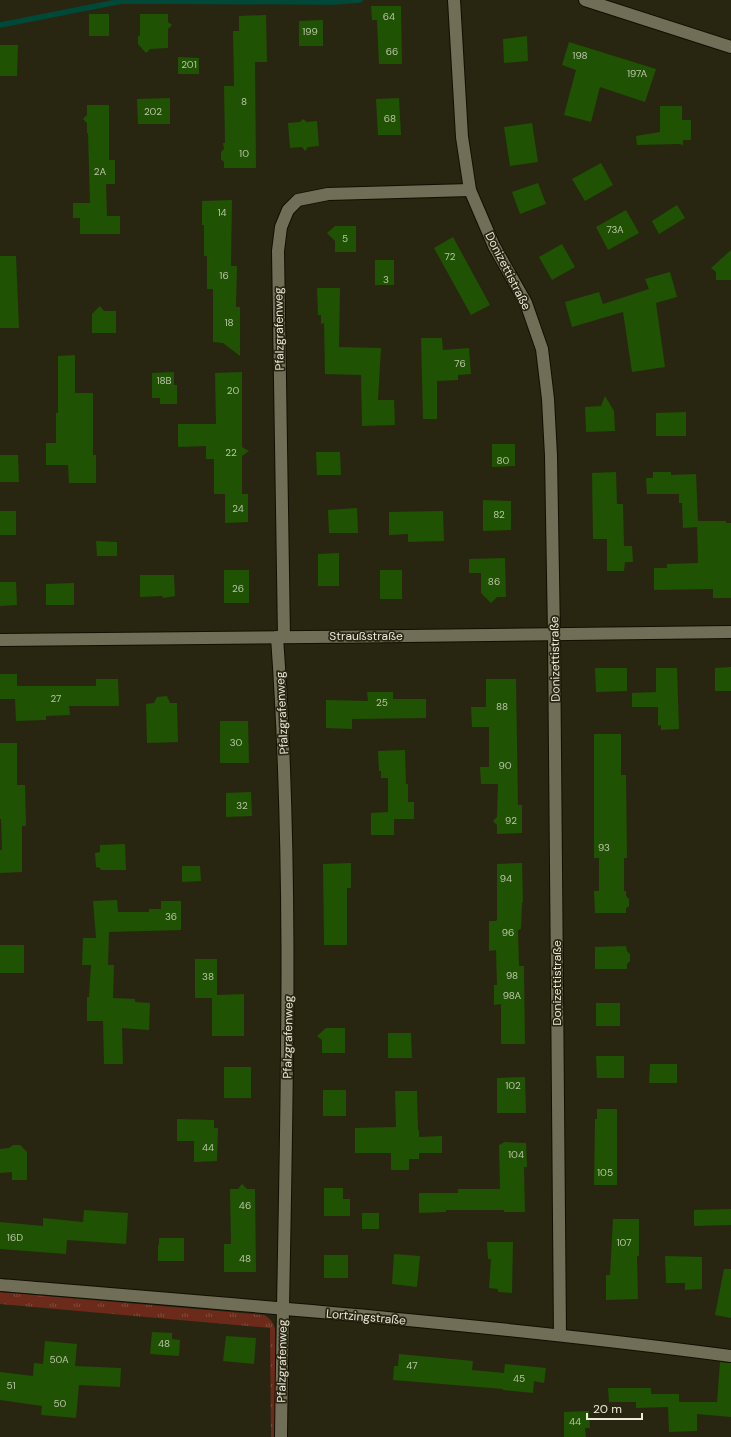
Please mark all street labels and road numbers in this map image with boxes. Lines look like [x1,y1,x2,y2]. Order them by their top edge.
street label: Donizettistraße [481,229,535,313]
street label: Pfalzgrafenweg [270,287,288,371]
street label: Donizettistraße [546,616,564,702]
street label: Straußstraße [329,628,403,644]
street label: Pfalzgrafenweg [272,671,292,755]
street label: Donizettistraße [549,940,565,1026]
street label: Pfalzgrafenweg [279,995,297,1079]
street label: Lortzingstraße [325,1306,407,1328]
street label: Pfalzgrafenweg [273,1319,291,1403]

